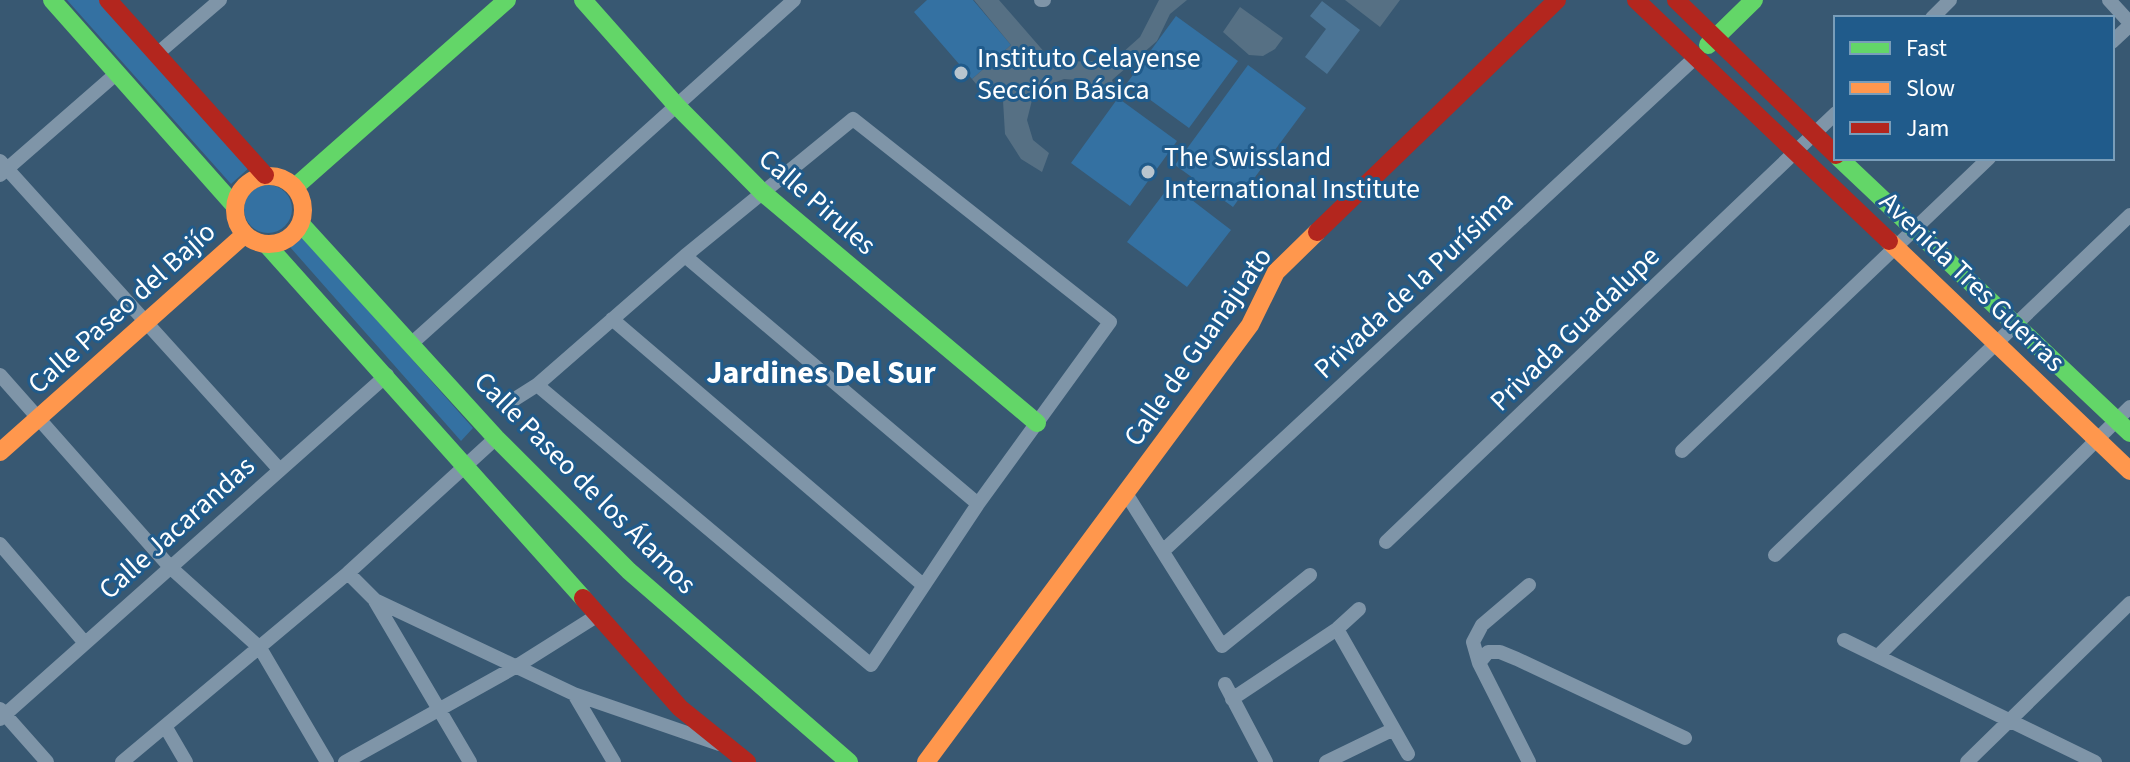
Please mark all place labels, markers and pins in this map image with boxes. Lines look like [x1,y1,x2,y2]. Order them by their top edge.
place label: Instituto Celayense Sección Básica [977,38,1201,110]
marker: Instituto Celayense Sección Básica [952,64,970,82]
place label: The Swissland International Institute [1164,137,1420,209]
marker: The Swissland International Institute [1139,163,1157,181]

